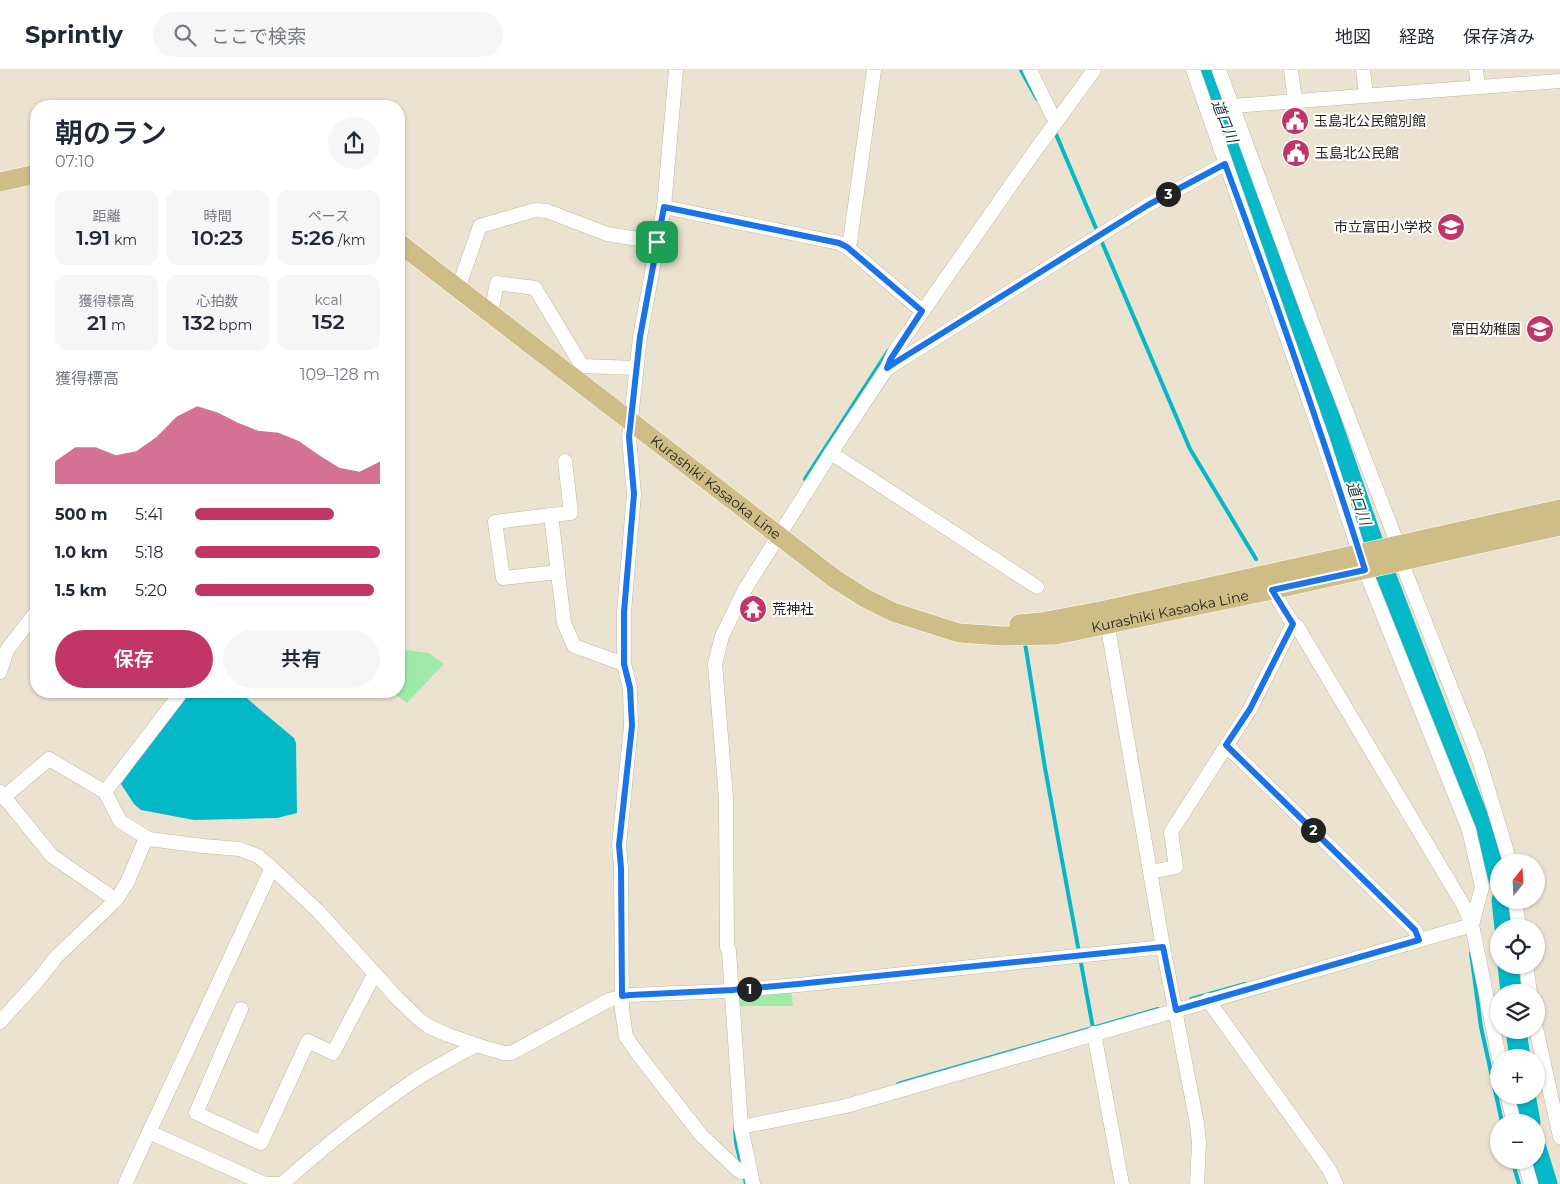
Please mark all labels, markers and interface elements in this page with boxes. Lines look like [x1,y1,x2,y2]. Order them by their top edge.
search box [153,12,503,57]
text: Sprintly [25,20,123,49]
icon: search [171,21,199,49]
text: ここで検索 [211,25,306,48]
text: 地図 [1335,26,1371,48]
text: 経路 [1399,26,1435,48]
text: 保存済み [1463,26,1535,48]
water label: 道口川 [1208,97,1243,147]
public building icon: 玉島北公民館別館 [1280,106,1310,136]
place label: 玉島北公民館別館 [1314,112,1426,130]
text: 朝のラン [55,116,167,150]
button: share [328,117,380,169]
public building icon: 玉島北公民館 [1281,138,1311,168]
place label: 玉島北公民館 [1315,144,1399,162]
text: 07:10 [55,152,94,171]
pin: 3 [1156,182,1180,206]
text: 3 [1164,185,1173,203]
text: 距離 [93,207,121,225]
text: 時間 [204,207,232,225]
text: ペース [308,207,349,225]
school or university icon: 市立富田小学校 [1436,212,1466,242]
place label: 市立富田小学校 [1334,218,1432,236]
pin [636,221,678,263]
text: 1.91 [76,225,110,250]
text: 10:23 [192,225,243,250]
text: 5:26 [291,225,334,250]
icon: arrive [643,228,671,256]
text: km [110,231,137,249]
text: /km [334,231,366,249]
text: kcal [315,291,342,309]
text: 獲得標高 [79,292,135,310]
text: 心拍数 [197,292,239,310]
text: 152 [312,309,345,334]
text: 21 [87,310,107,335]
text: 132 [183,310,215,335]
school or university icon: 富田幼稚園 [1525,314,1555,344]
text: m [107,316,126,334]
text: bpm [215,316,252,334]
place label: 富田幼稚園 [1451,320,1521,338]
text: 109–128 m [300,365,380,384]
text: 獲得標高 [55,369,119,388]
street label: Kurashiki Kasaoka Line [647,431,785,543]
water label: 道口川 [1343,479,1376,529]
text: 500 m [55,505,108,524]
text: 5:41 [135,505,163,524]
text: 1.0 km [55,543,108,562]
text: 5:18 [135,543,163,562]
text: 1.5 km [55,581,107,600]
text: 5:20 [135,581,167,600]
street label: Kurashiki Kasaoka Line [1090,586,1250,636]
temple icon: 荒神社 [738,594,768,624]
place label: 荒神社 [772,600,814,618]
button: 保存 [55,630,213,688]
button: 共有 [223,630,380,688]
pin: 2 [1300,818,1326,842]
text: 2 [1309,821,1318,839]
north arrow [1490,854,1545,909]
map controls [1490,854,1545,1169]
button: locate [1490,919,1545,974]
pin: 1 [736,976,762,1002]
text: 1 [747,980,752,998]
button: layers [1490,984,1545,1039]
button: + [1490,1049,1545,1104]
button: − [1490,1114,1545,1169]

